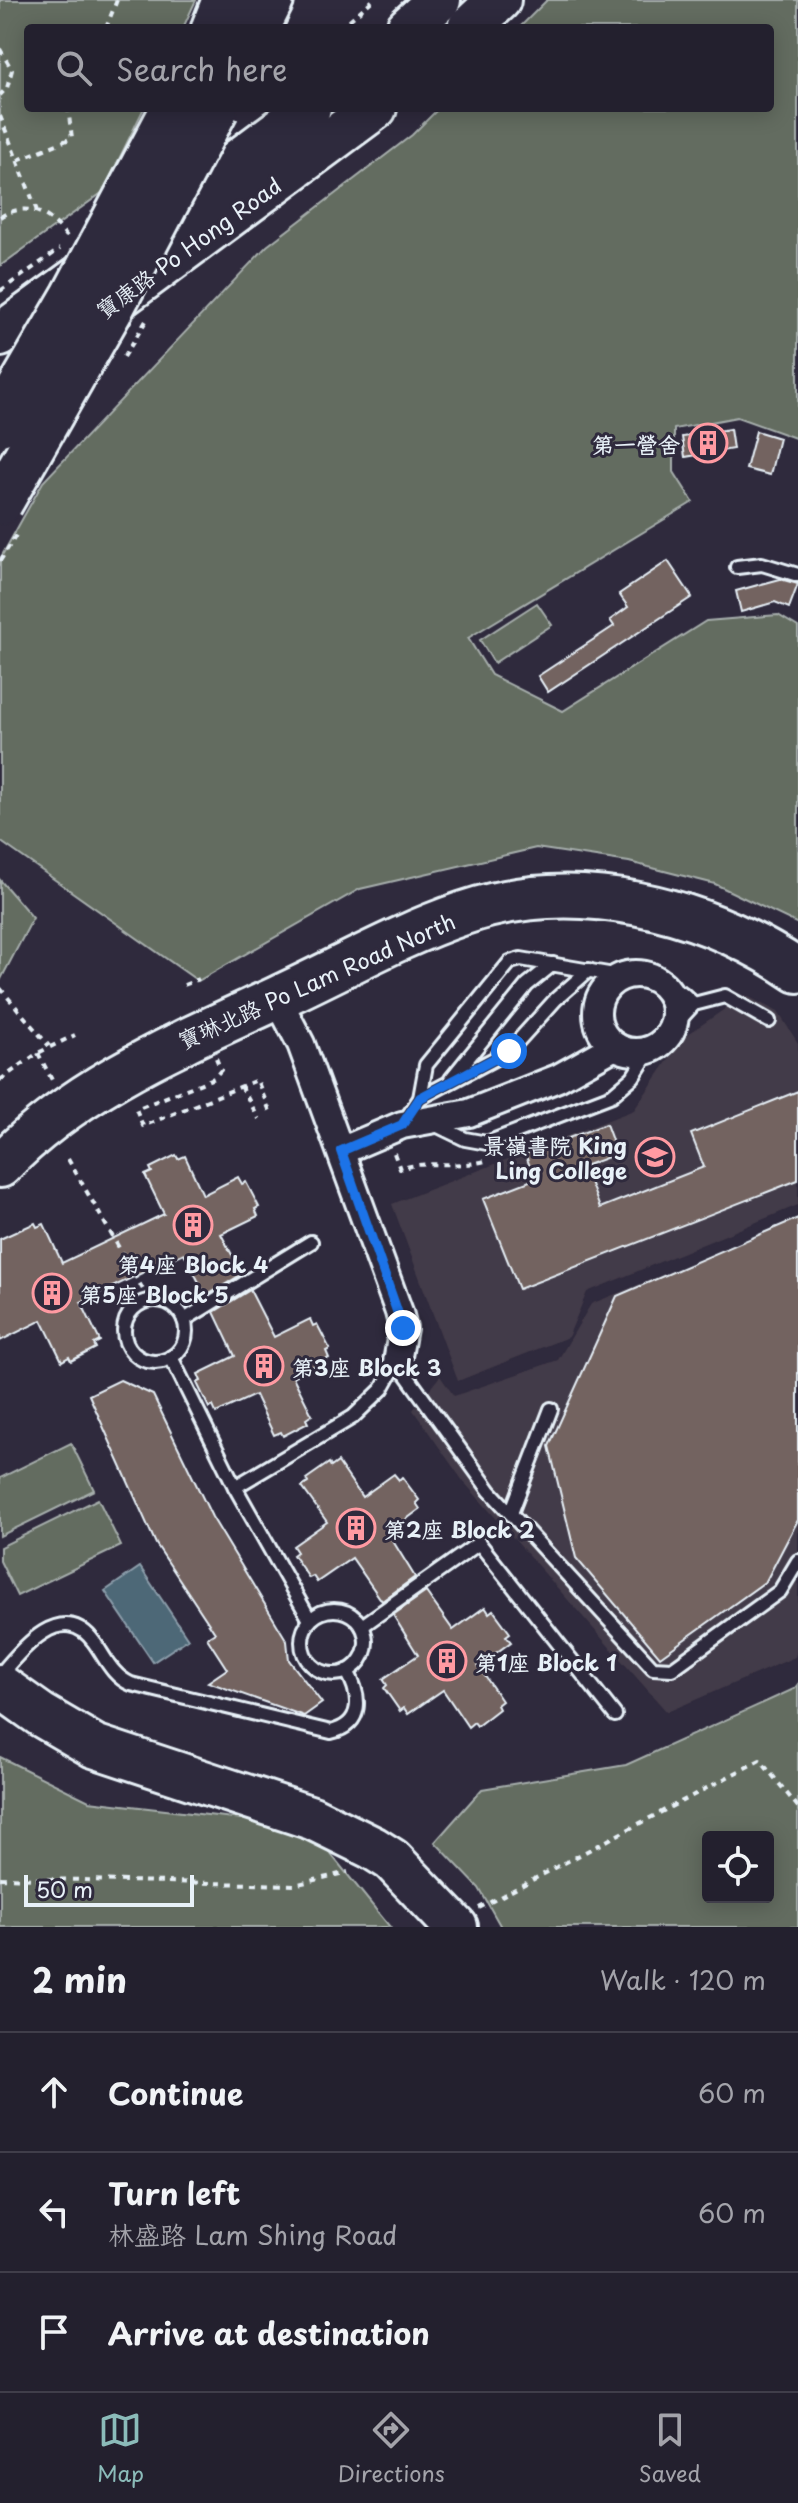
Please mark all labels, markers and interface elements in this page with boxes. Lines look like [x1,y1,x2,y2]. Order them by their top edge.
search box [24,24,774,112]
icon: search [52,46,96,90]
text: Search here [116,46,288,91]
street label: 寶康路 Po Hong Road [88,168,288,326]
building icon: 第一營舍 [687,422,729,464]
place label: 第一營舍 [592,427,680,460]
street label: 寶琳北路 Po Lam Road North [172,904,460,1056]
route start [491,1033,527,1069]
place label: 景嶺書院 King Ling College [483,1128,627,1186]
school or university icon: 景嶺書院 King Ling College [634,1136,676,1178]
building icon: 第4座 Block 4 [172,1204,214,1246]
place label: 第4座 Block 4 [118,1247,268,1280]
building icon: 第5座 Block 5 [31,1272,73,1314]
place label: 第5座 Block 5 [80,1277,229,1310]
route end [385,1310,421,1346]
building icon: 第3座 Block 3 [243,1345,285,1387]
place label: 第3座 Block 3 [292,1350,441,1383]
building icon: 第2座 Block 2 [335,1507,377,1549]
place label: 第2座 Block 2 [384,1512,535,1545]
building icon: 第1座 Block 1 [426,1640,468,1682]
place label: 第1座 Block 1 [475,1645,617,1678]
map controls [702,1831,774,1903]
button: locate [702,1831,774,1903]
scale bar [24,1871,194,1907]
text: 50 m [36,1872,93,1905]
text: 2 min [32,1953,127,2005]
text: Walk · 120 m [600,1960,766,1999]
icon: ahead [32,2070,76,2114]
text: Continue [108,2070,243,2115]
text: 60 m [698,2073,766,2112]
text: Turn left [108,2170,240,2215]
icon: left [32,2190,76,2234]
text: 60 m [698,2193,766,2232]
text: 林盛路 Lam Shing Road [108,2215,397,2254]
icon: arrive [32,2310,76,2354]
text: Arrive at destination [108,2310,430,2355]
tab: Map [97,2408,144,2489]
tab: Directions [338,2408,445,2489]
tab: Saved [639,2408,701,2489]

